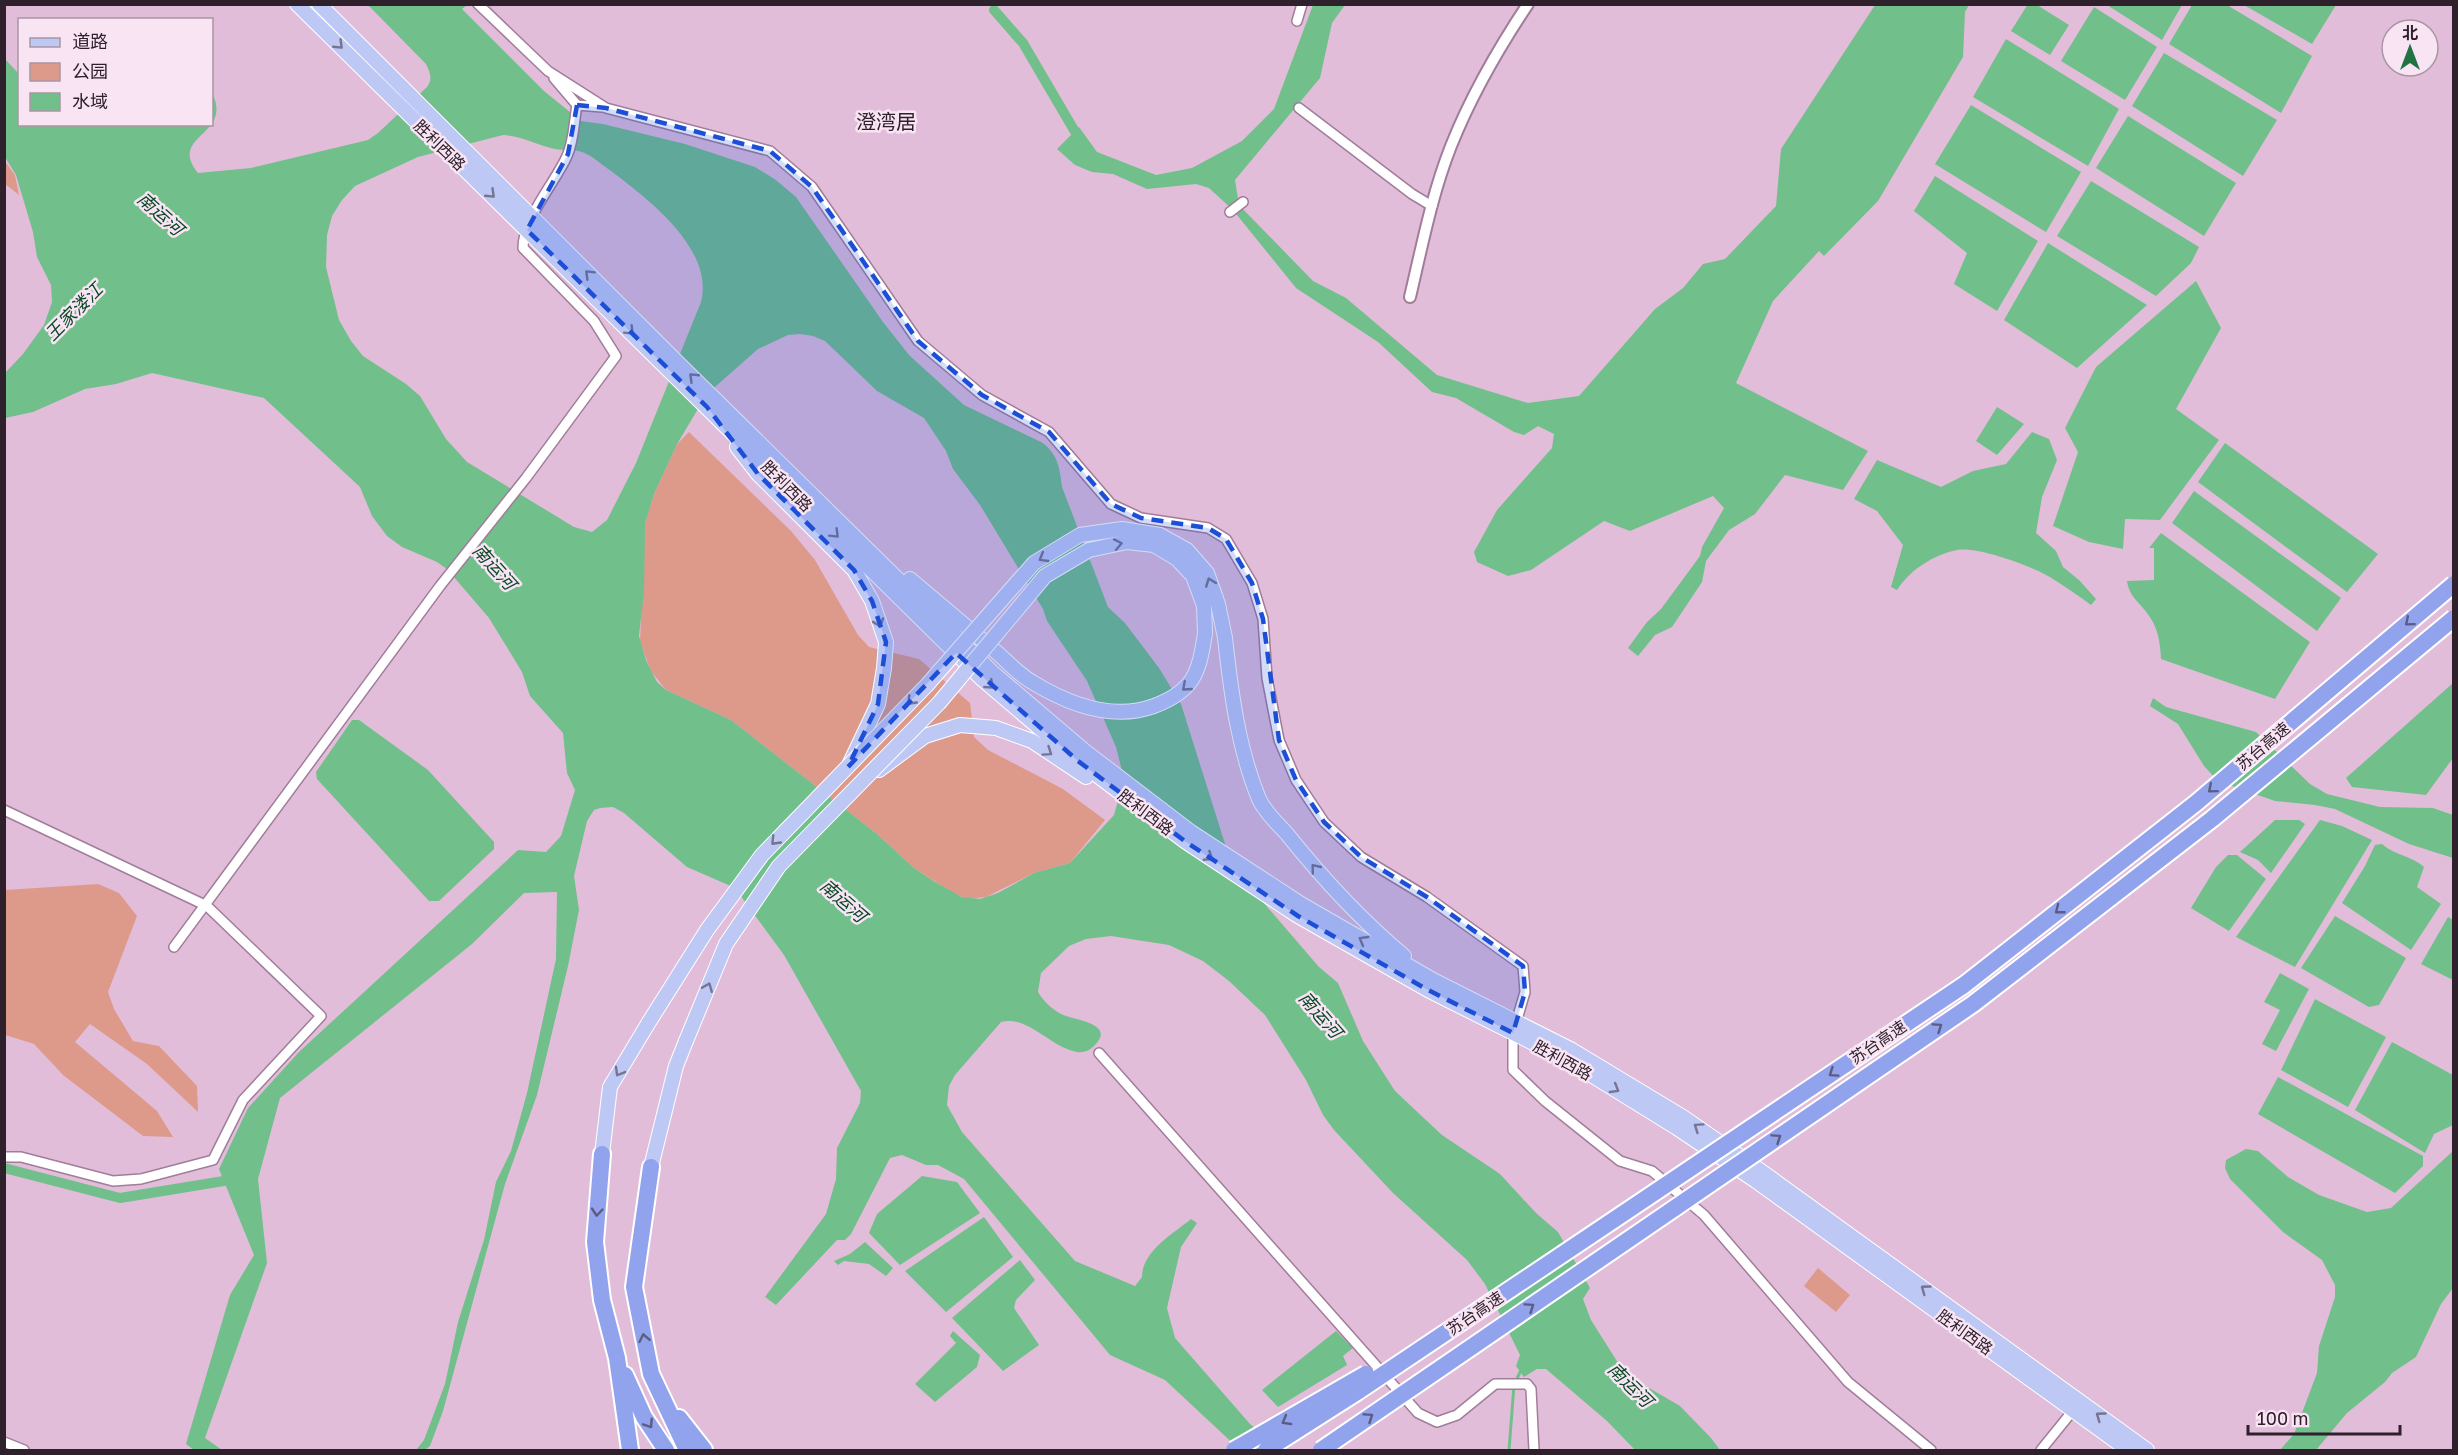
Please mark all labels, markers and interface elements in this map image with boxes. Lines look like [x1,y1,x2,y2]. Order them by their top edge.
legend [18,18,213,126]
north arrow [2380,18,2440,78]
text: 北 [2402,23,2418,43]
text: 道路 [72,30,108,52]
one-way arrow [331,38,342,49]
text: 公园 [72,60,108,82]
text: 水域 [72,90,108,112]
district label: 澄湾居 [856,109,916,133]
street label: 胜利西路 [410,116,470,174]
water label: 南运河 [133,187,190,242]
one-way arrow [483,187,494,198]
one-way arrow [586,270,597,281]
water label: 王家溇江 [40,277,108,345]
one-way arrow [622,324,633,335]
one-way arrow [689,373,700,384]
street label: 胜利西路 [757,456,817,516]
one-way arrow [828,526,839,537]
one-way arrow [1112,538,1122,551]
water label: 南运河 [469,539,523,596]
one-way arrow [1039,550,1049,562]
one-way arrow [1205,577,1217,588]
one-way arrow [2405,615,2416,626]
one-way arrow [872,617,885,628]
one-way arrow [983,678,994,689]
one-way arrow [1181,679,1192,690]
one-way arrow [908,694,919,705]
street label: 苏台高速 [2232,718,2294,774]
one-way arrow [1042,745,1053,756]
one-way arrow [2208,782,2219,793]
street label: 胜利西路 [1114,785,1178,839]
one-way arrow [772,834,783,845]
one-way arrow [1202,850,1213,861]
one-way arrow [1311,864,1322,875]
water label: 南运河 [816,874,874,928]
one-way arrow [2055,903,2066,914]
one-way arrow [1359,935,1369,947]
one-way arrow [701,982,713,993]
water label: 南运河 [1295,987,1349,1044]
street label: 苏台高速 [1846,1016,1910,1068]
one-way arrow [1932,1023,1943,1034]
street label: 胜利西路 [1530,1036,1596,1084]
one-way arrow [615,1066,626,1076]
one-way arrow [1828,1066,1839,1077]
one-way arrow [1609,1082,1619,1094]
one-way arrow [1693,1123,1704,1134]
one-way arrow [1771,1134,1782,1145]
one-way arrow [591,1208,604,1217]
one-way arrow [1920,1285,1931,1296]
street label: 苏台高速 [1443,1287,1507,1339]
one-way arrow [1523,1303,1534,1314]
street label: 胜利西路 [1933,1305,1997,1359]
one-way arrow [638,1334,651,1344]
water label: 南运河 [1604,1357,1660,1413]
scale bar [2248,1398,2400,1436]
text: 100 m [2257,1407,2308,1429]
one-way arrow [2095,1412,2106,1423]
one-way arrow [1363,1413,1374,1424]
one-way arrow [1281,1414,1292,1425]
one-way arrow [642,1417,653,1428]

